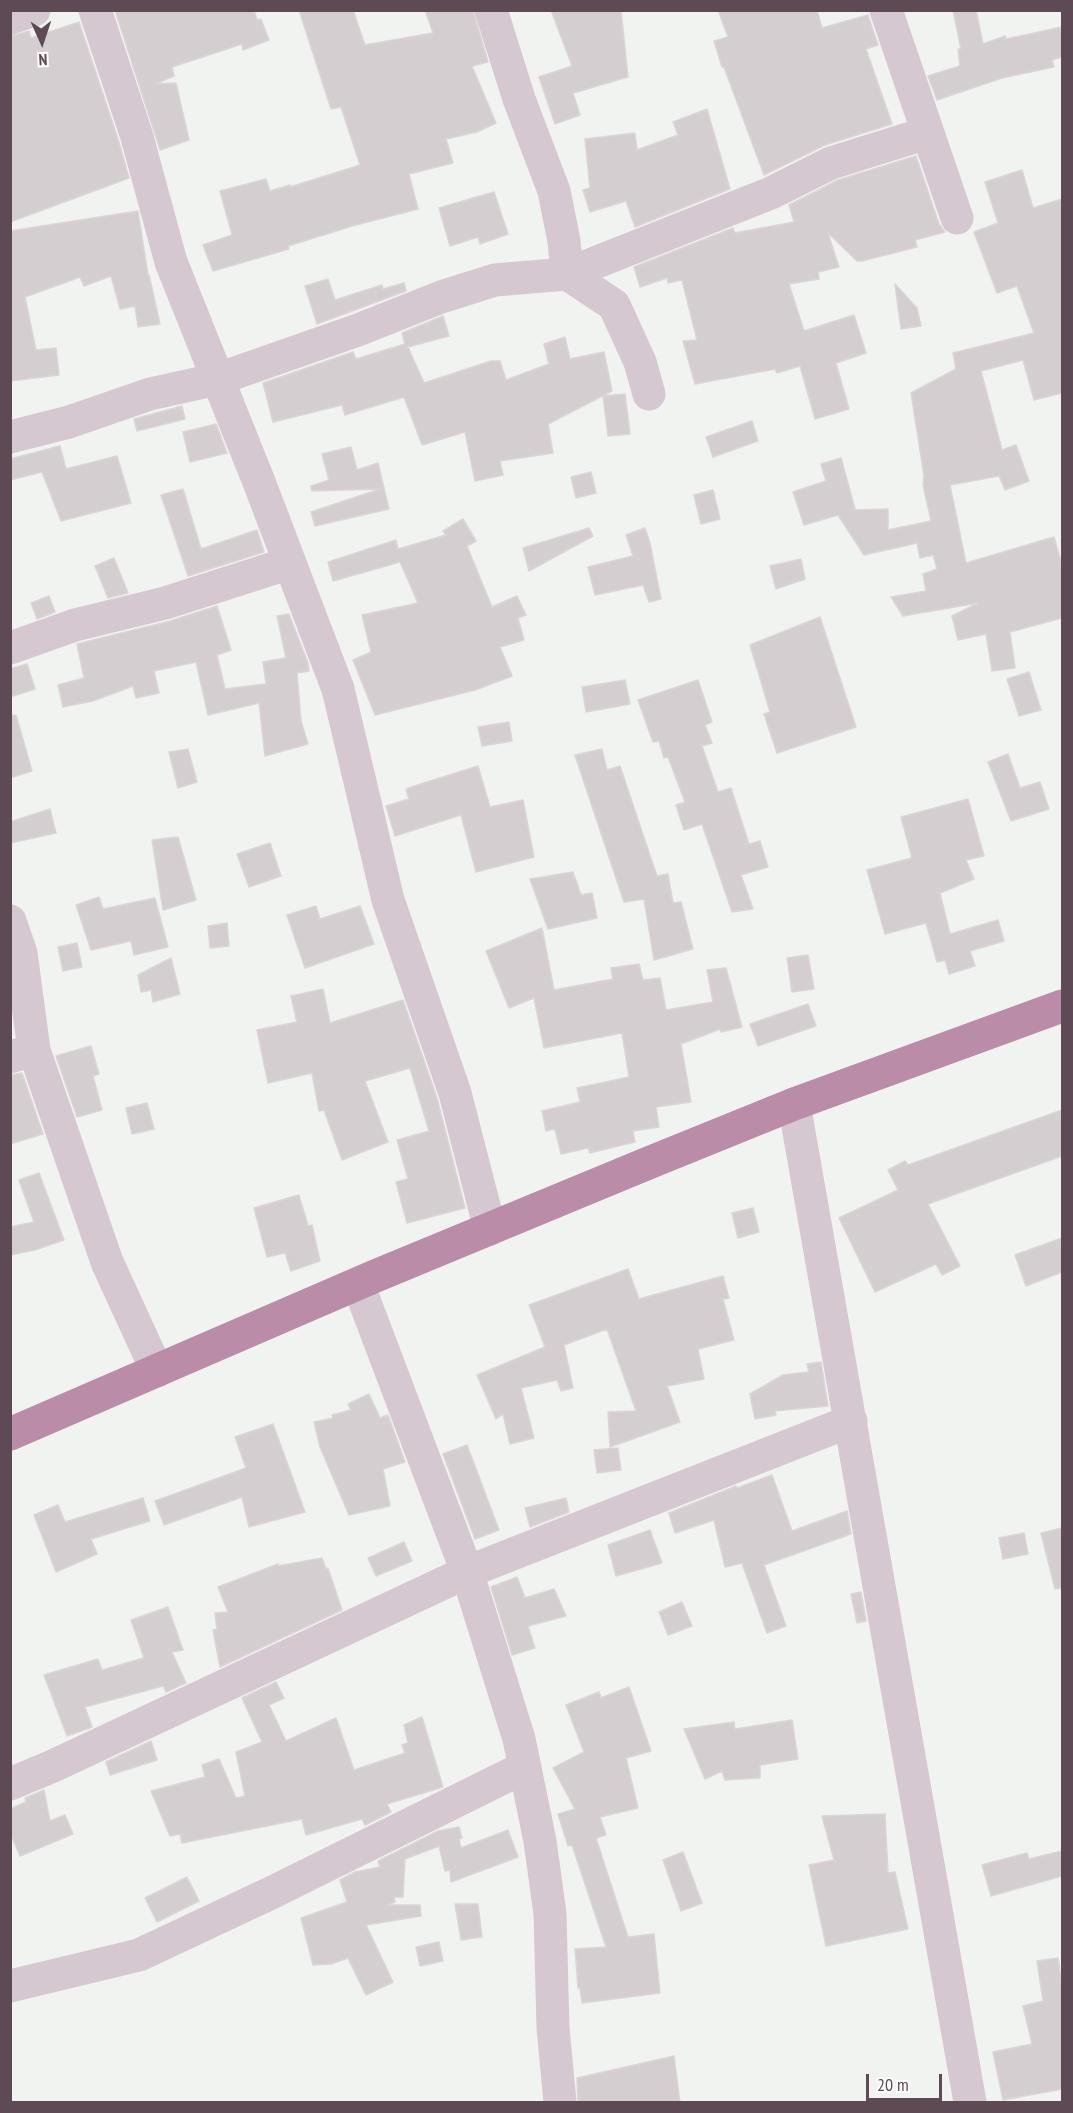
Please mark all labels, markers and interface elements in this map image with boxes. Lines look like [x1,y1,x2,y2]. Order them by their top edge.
north arrow [12,12,72,72]
text: N [38,50,48,70]
scale bar [869,2062,946,2100]
text: 20 m [877,2073,909,2096]

